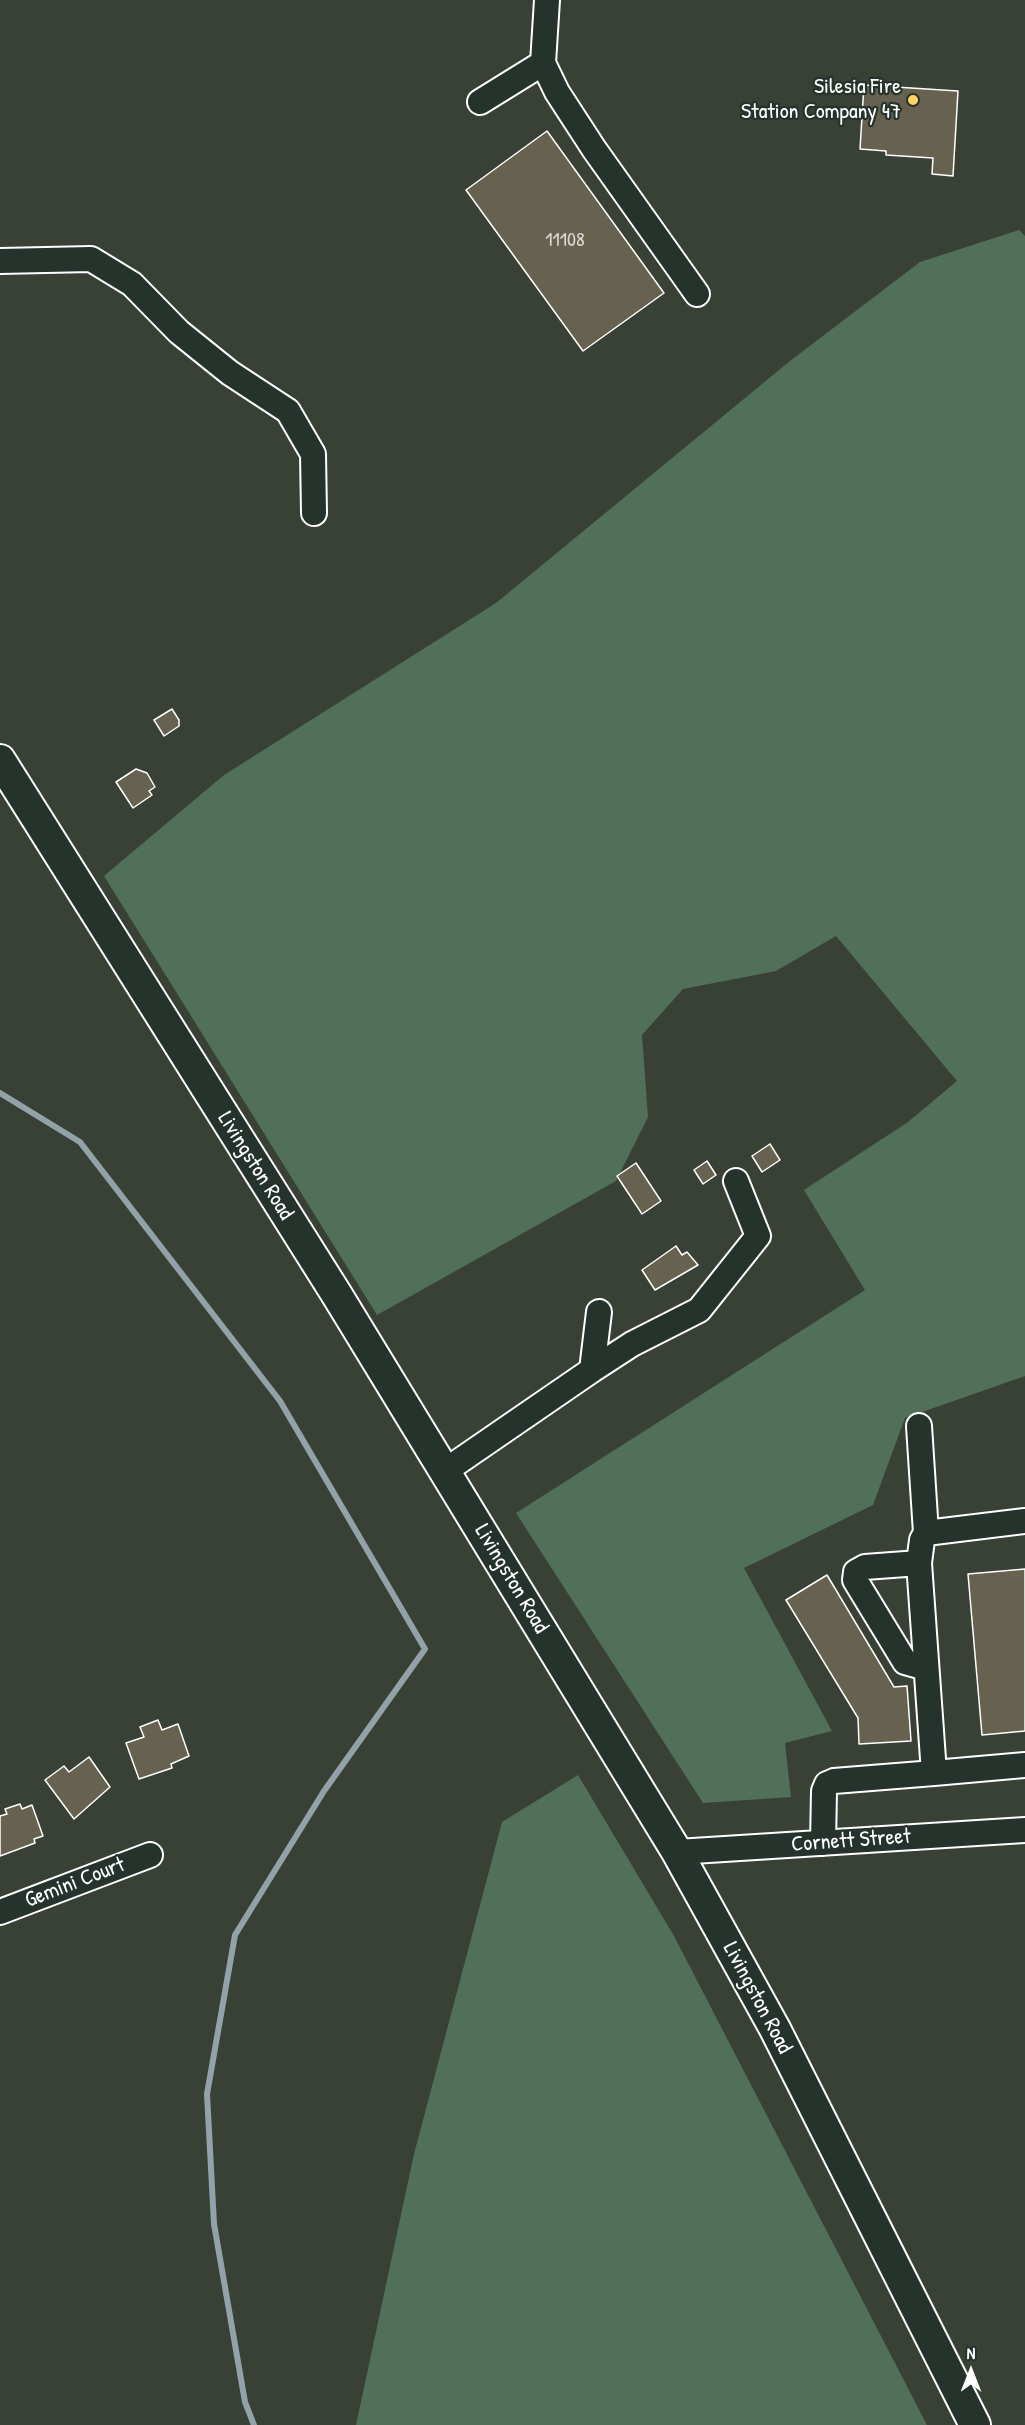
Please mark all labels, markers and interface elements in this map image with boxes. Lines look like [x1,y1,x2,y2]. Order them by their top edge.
place label: Silesia Fire Station Company 47 [741,74,901,125]
marker: Silesia Fire Station Company 47 [906,93,920,107]
house number: 11108 [545,229,585,253]
street label: Livingston Road [211,1107,299,1225]
street label: Livingston Road [468,1520,554,1638]
street label: Cornett Street [790,1824,912,1858]
street label: Gemini Court [21,1852,129,1914]
street label: Livingston Road [717,1938,797,2058]
north arrow [941,2341,1001,2401]
text: N [967,2342,975,2364]

